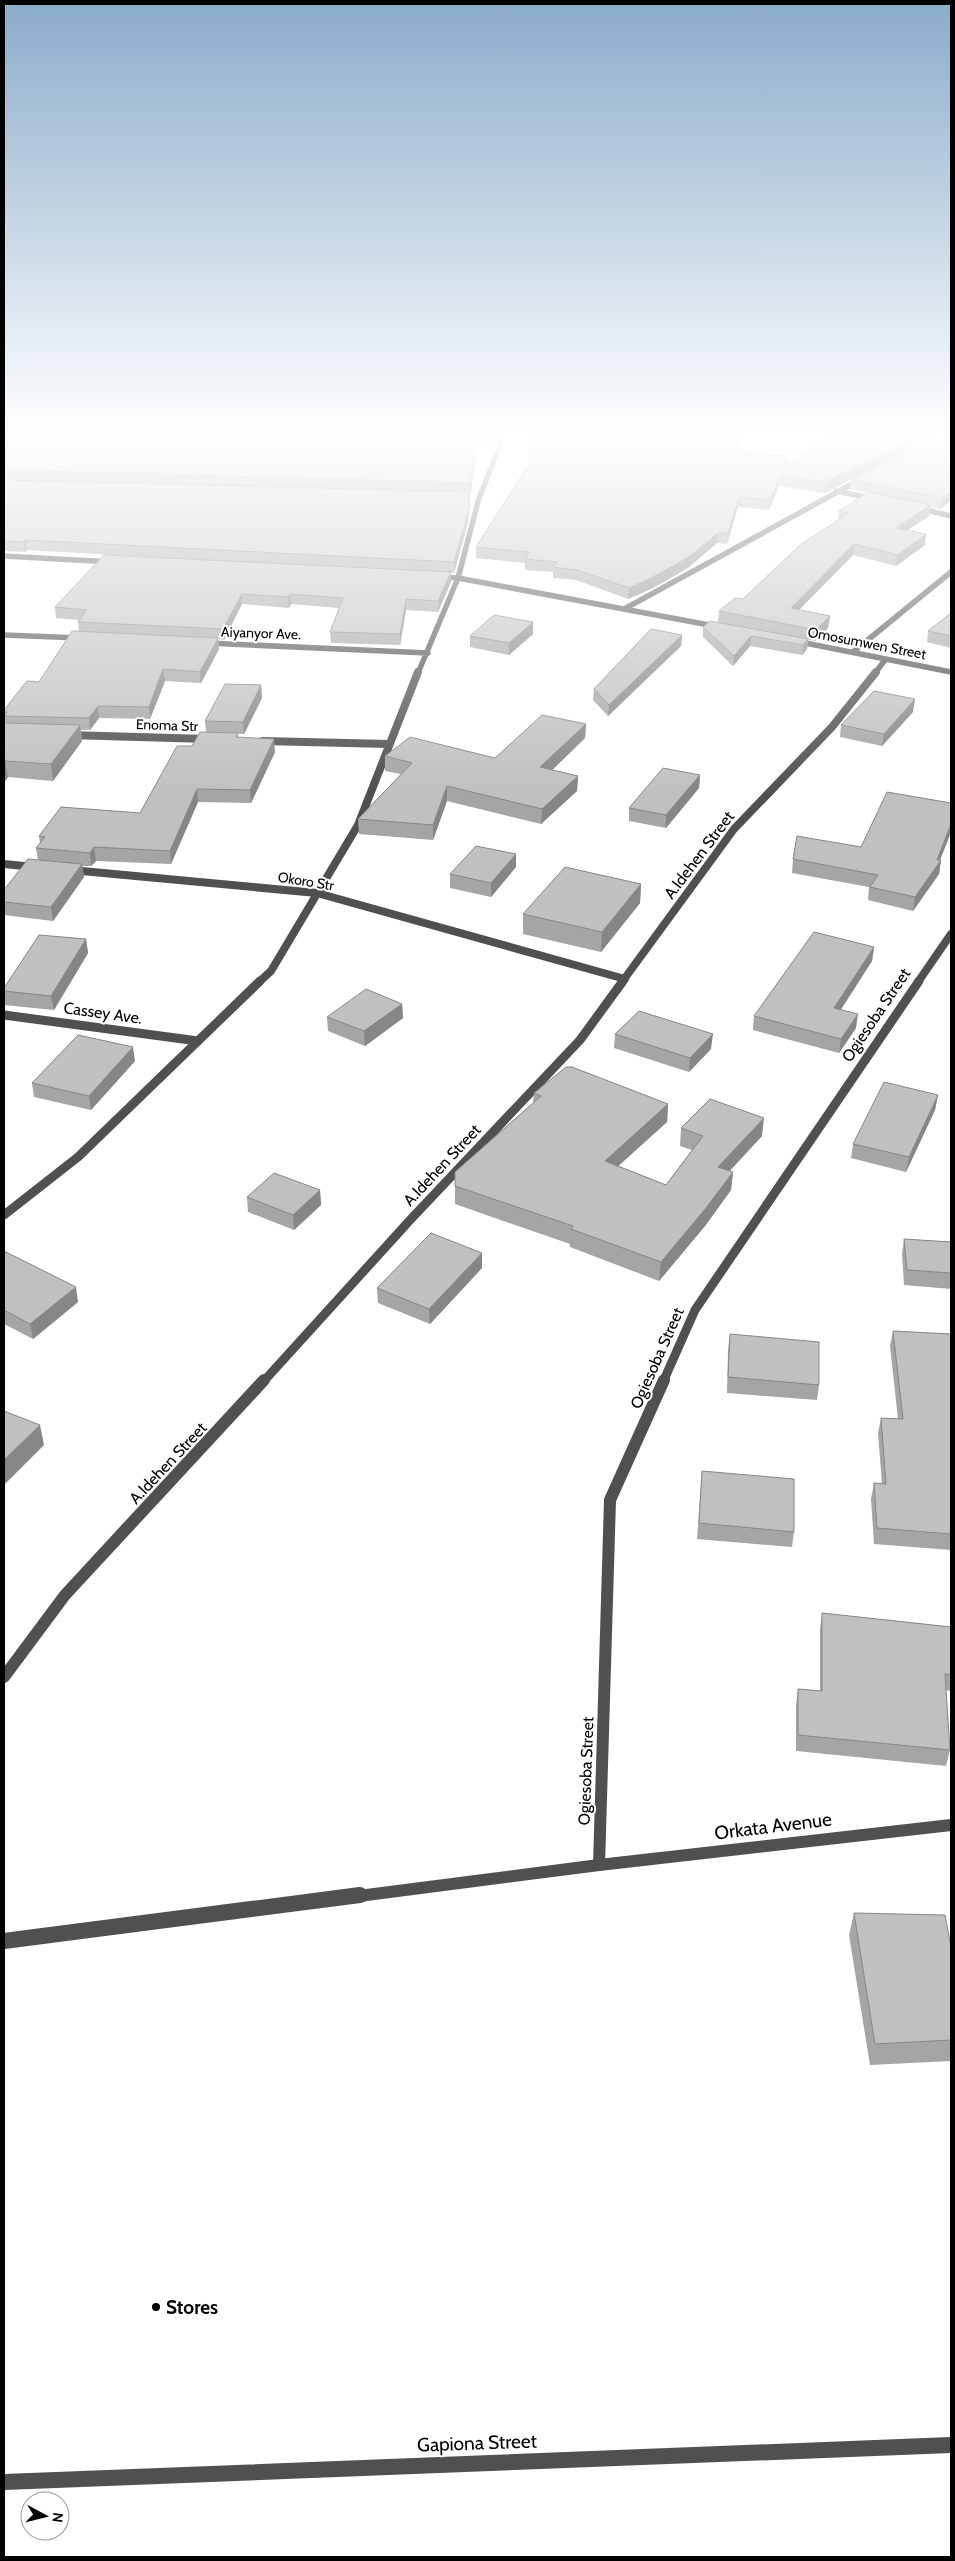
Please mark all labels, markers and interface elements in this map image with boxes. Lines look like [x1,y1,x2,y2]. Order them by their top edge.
street label: Aiyanyor Ave. [221,623,301,643]
street label: Omosumwen Street [806,623,928,663]
street label: Enoma Str [135,715,199,735]
street label: A.Idehen Street [660,807,738,903]
street label: Okoro Str [277,868,336,894]
street label: Ogiesoba Street [838,964,915,1065]
street label: Cassey Ave. [63,998,143,1028]
street label: A.Idehen Street [399,1120,485,1210]
street label: Ogiesoba Street [626,1304,688,1412]
street label: A.Idehen Street [125,1418,211,1508]
street label: Ogiesoba Street [575,1716,597,1826]
street label: Orkata Avenue [713,1807,833,1845]
place label: Stores [166,2296,218,2319]
marker: Stores [150,2301,162,2313]
street label: Gapiona Street [417,2429,538,2457]
north arrow [20,2491,70,2541]
text: N [48,2512,67,2524]

